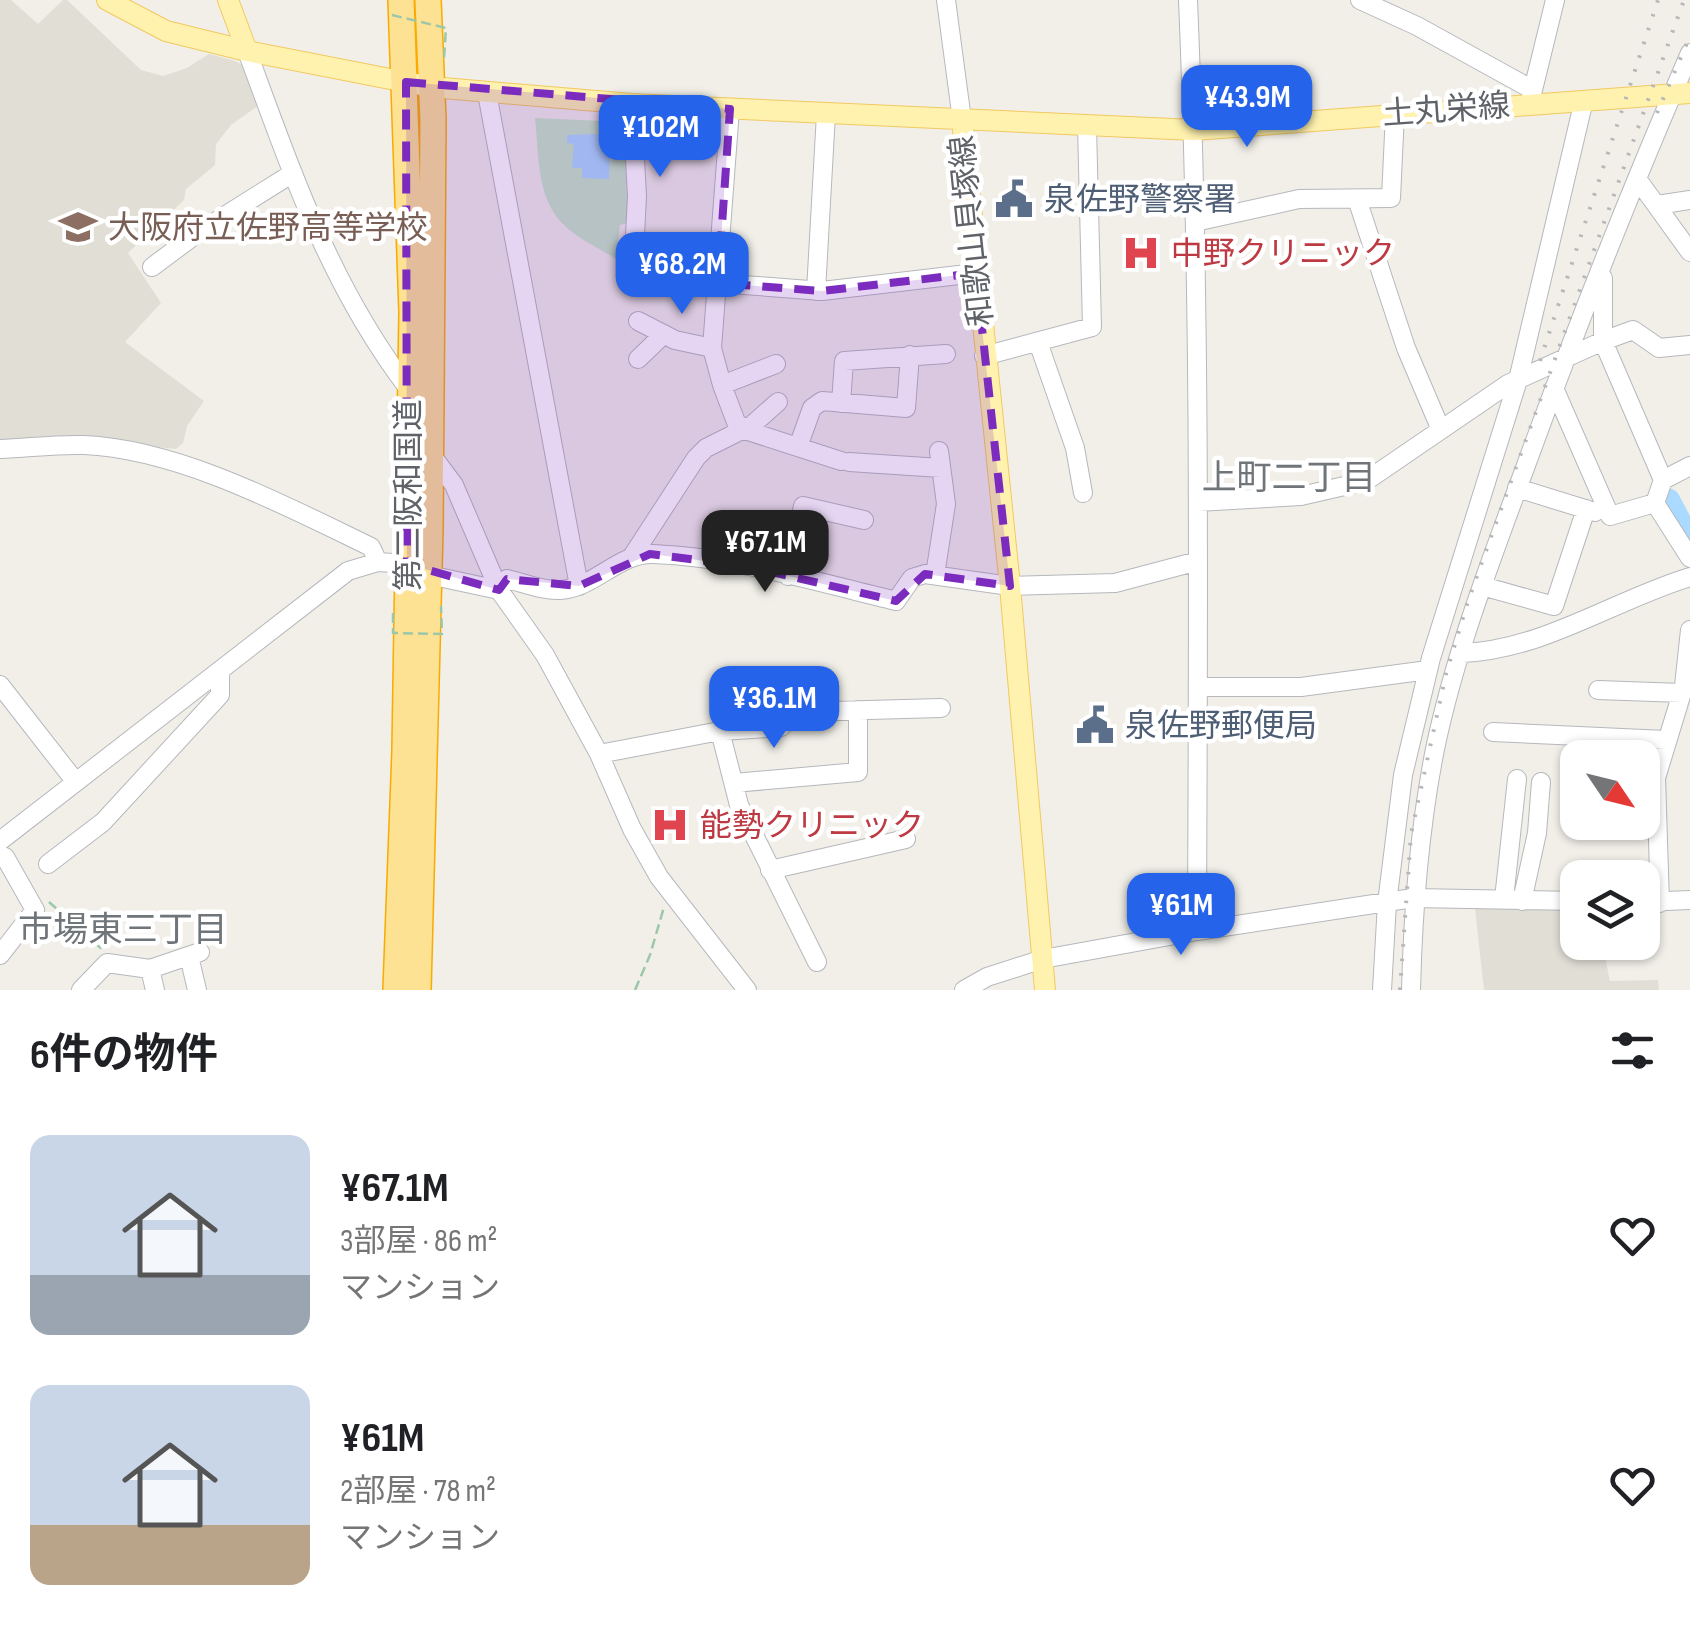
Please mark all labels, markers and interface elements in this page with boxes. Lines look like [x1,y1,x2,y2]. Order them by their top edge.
pin: ¥43.9M [1166,65,1328,150]
text: ¥43.9M [1203,78,1291,117]
street label: 土丸栄線 [1381,87,1511,134]
pin: ¥102M [590,95,730,180]
text: ¥102M [621,108,699,147]
street label: 和歌山貝塚線 [943,133,1002,328]
public building icon: 泉佐野警察署 [993,178,1035,220]
place label: 泉佐野警察署 [1044,181,1236,220]
school or university icon: 大阪府立佐野高等学校 [57,206,99,248]
place label: 大阪府立佐野高等学校 [108,209,428,248]
pin: ¥68.2M [601,232,763,317]
hospital icon: 中野クリニック [1120,232,1162,274]
place label: 中野クリニック [1171,235,1395,274]
text: ¥68.2M [638,245,726,284]
street label: 第二阪和国道 [390,399,429,591]
district label: 上町二丁目 [1201,457,1377,500]
pin: ¥67.1M [684,510,846,595]
text: ¥67.1M [724,523,806,562]
pin: ¥36.1M [693,666,855,751]
text: ¥36.1M [731,679,817,718]
public building icon: 泉佐野郵便局 [1074,704,1116,746]
place label: 泉佐野郵便局 [1125,707,1317,746]
north arrow [1560,740,1660,840]
map controls [1560,740,1660,960]
hospital icon: 能勢クリニック [649,804,691,846]
place label: 能勢クリニック [700,807,924,846]
button: layers [1560,860,1660,960]
pin: ¥61M [1122,873,1240,958]
text: ¥61M [1149,886,1213,925]
district label: 市場東三丁目 [18,909,228,952]
icon: filters [1605,1023,1660,1078]
text: 6件の物件 [30,1030,218,1081]
text: ¥67.1M [340,1163,449,1214]
icon: home [110,1175,230,1295]
icon: heart [1605,1208,1660,1263]
text: 3部屋 · 86 m² [340,1222,498,1261]
text: マンション [340,1269,500,1308]
text: ¥61M [340,1413,424,1464]
icon: home [110,1425,230,1545]
icon: heart [1605,1458,1660,1513]
text: 2部屋 · 78 m² [340,1472,496,1511]
text: マンション [340,1519,500,1558]

